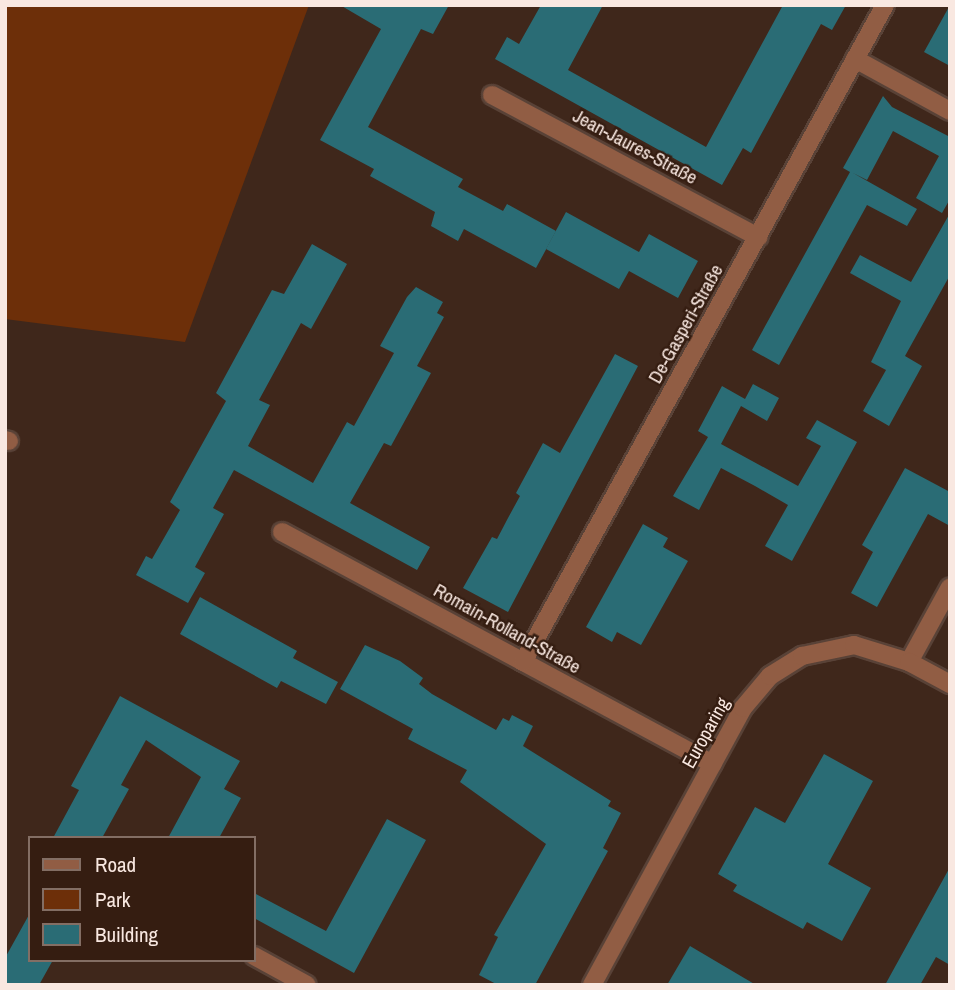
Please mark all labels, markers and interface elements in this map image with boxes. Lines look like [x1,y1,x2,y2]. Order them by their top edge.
street label: Jean-Jaures-Straße [569,105,701,189]
street label: De-Gasperi-Straße [644,261,728,387]
street label: Romain-Rolland-Straße [430,579,584,679]
street label: Europaring [677,694,735,772]
legend [28,836,256,962]
text: Road [95,850,136,879]
text: Park [95,885,130,914]
text: Building [95,920,158,949]

